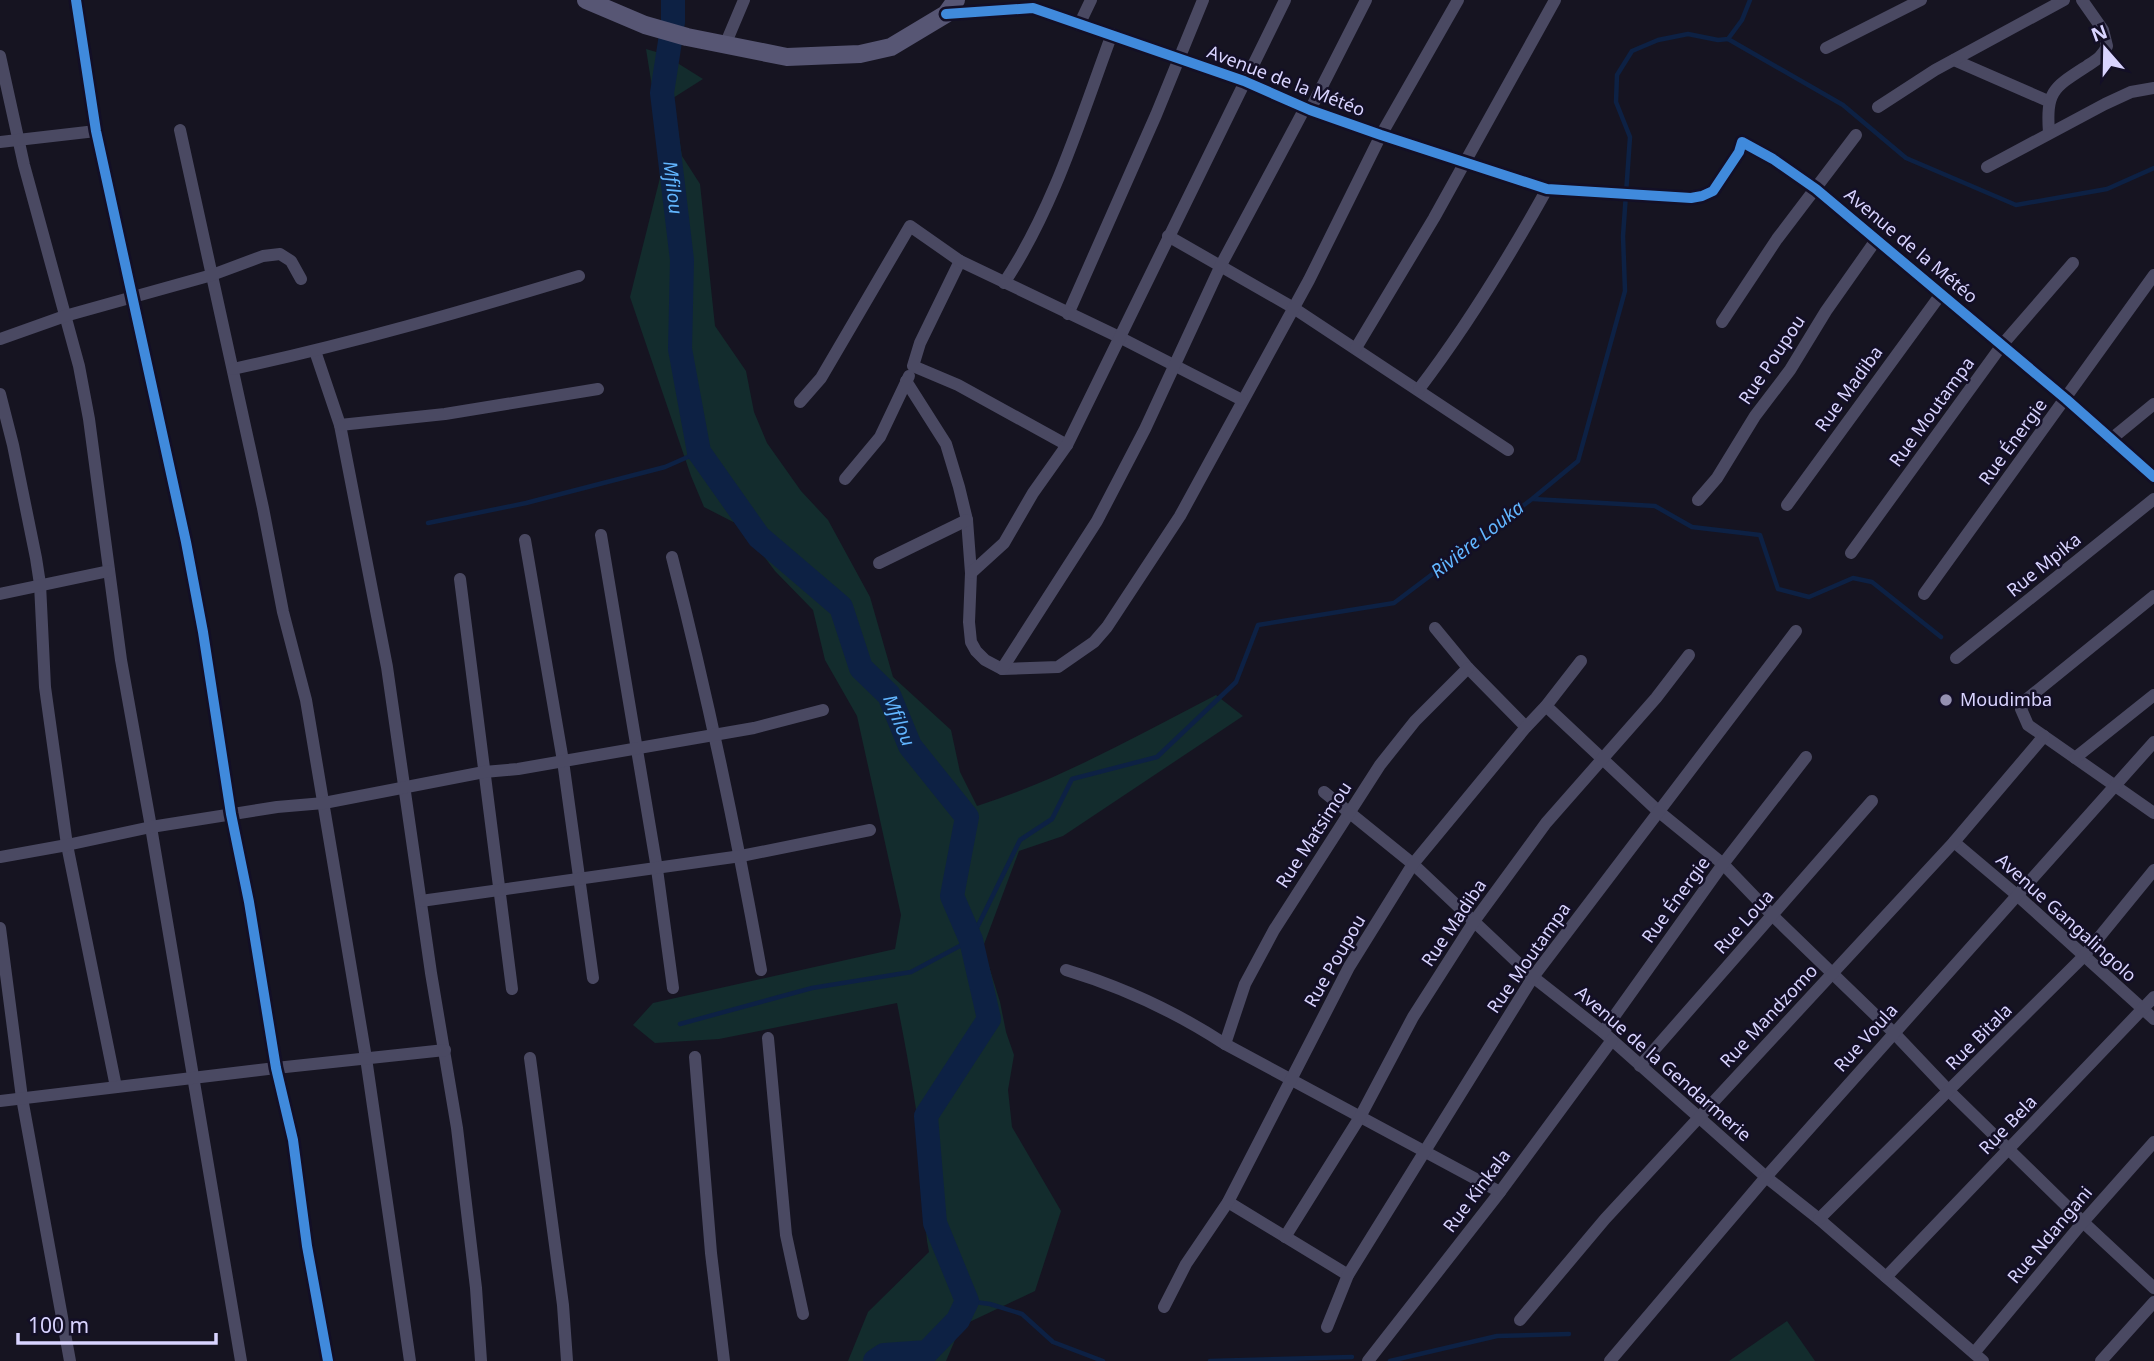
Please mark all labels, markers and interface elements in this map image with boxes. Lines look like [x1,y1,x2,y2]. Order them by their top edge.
north arrow [2070,14,2140,84]
text: N [2087,18,2111,48]
street label: Avenue de la Météo [1204,39,1369,121]
water label: Mfilou [657,159,689,216]
street label: Avenue de la Météo [1840,182,1983,308]
street label: Rue Poupou [1732,310,1810,409]
street label: Rue Madiba [1809,341,1887,436]
street label: Rue Moutampa [1883,352,1979,471]
street label: Rue Énergie [1973,393,2052,490]
water label: Rivière Louka [1425,494,1529,584]
street label: Rue Mpika [2001,527,2085,602]
place label: Moudimba [1960,687,2052,711]
water label: Mfilou [877,690,922,750]
marker: Moudimba [1938,692,1954,708]
street label: Rue Matsimou [1270,777,1356,892]
street label: Avenue Gangalingolo [1991,848,2142,987]
street label: Rue Énergie [1636,851,1715,948]
street label: Rue Madiba [1415,874,1491,971]
street label: Rue Loua [1708,884,1779,959]
street label: Rue Moutampa [1481,897,1575,1018]
street label: Rue Poupou [1298,910,1370,1011]
street label: Rue Mandzomo [1714,959,1822,1072]
street label: Avenue de la Gendarmerie [1571,980,1757,1146]
street label: Rue Voula [1828,998,1902,1077]
street label: Rue Bitala [1940,998,2017,1075]
street label: Rue Bela [1973,1089,2042,1159]
street label: Rue Kinkala [1437,1144,1515,1237]
street label: Rue Ndangani [2001,1181,2097,1288]
scale bar [18,1302,215,1346]
text: 100 m [28,1311,89,1339]

